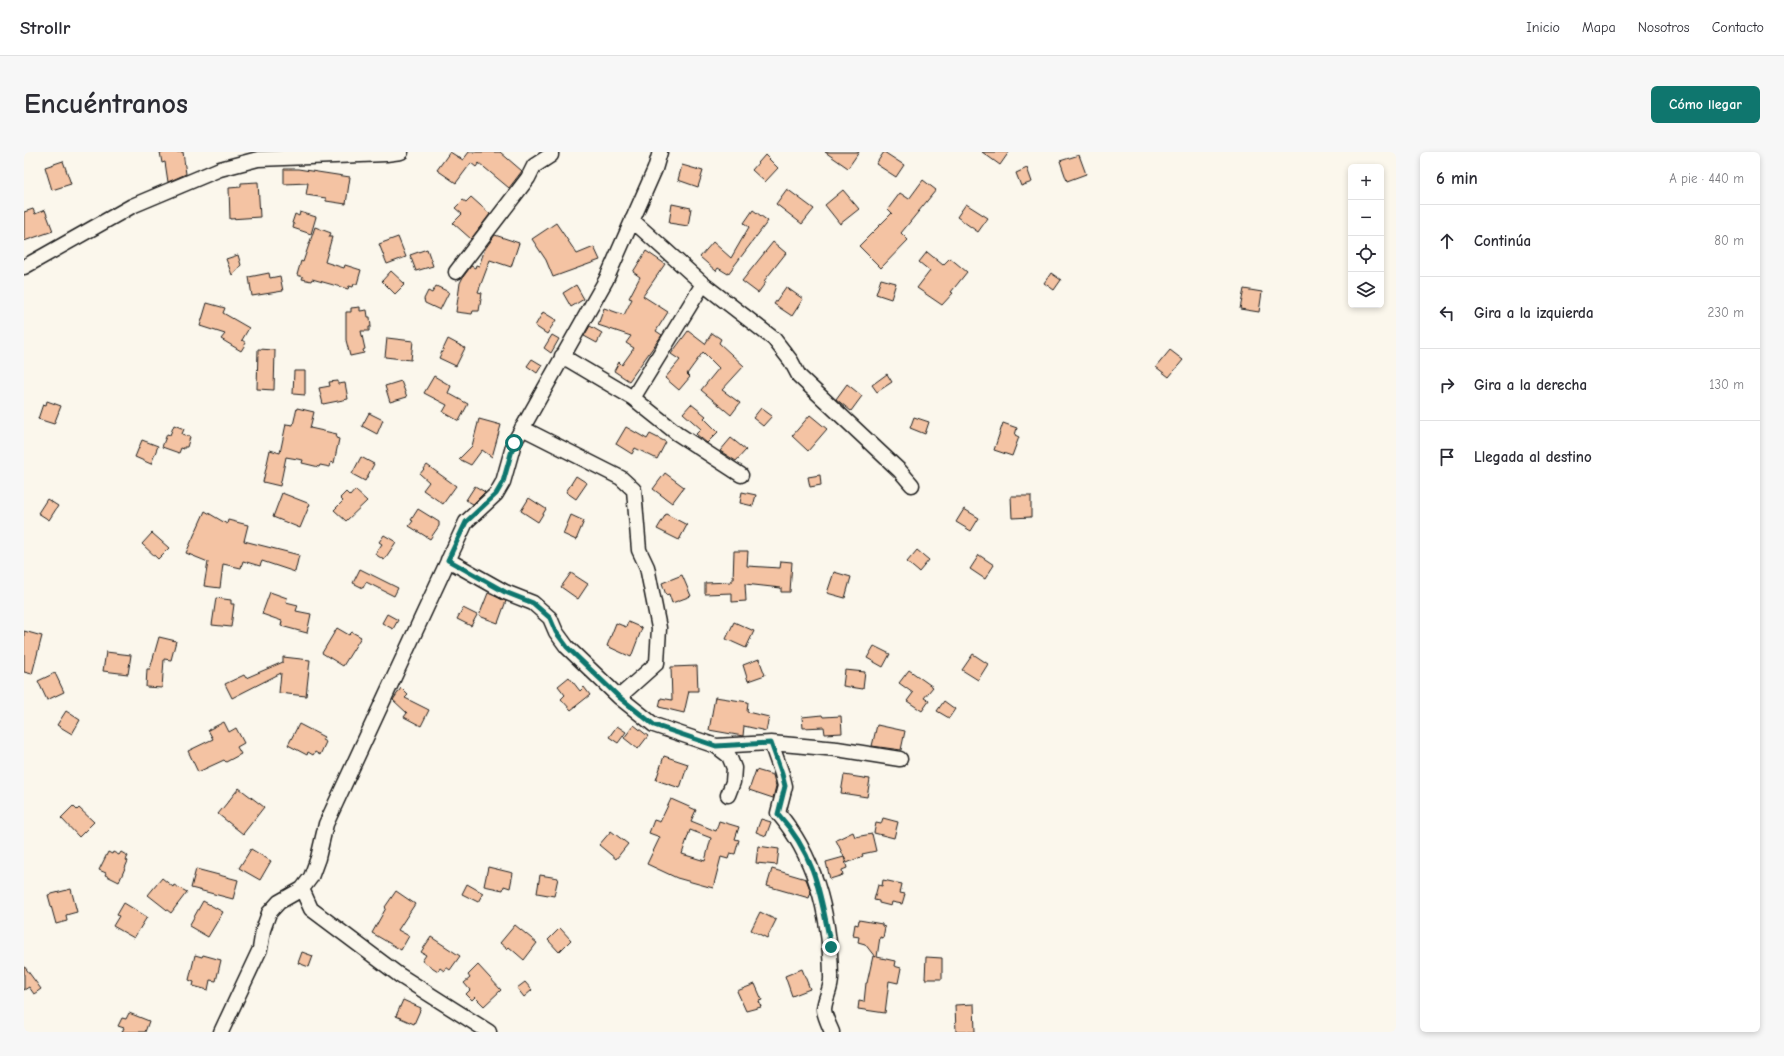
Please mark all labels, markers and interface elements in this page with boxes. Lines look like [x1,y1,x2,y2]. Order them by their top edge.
text: Strollr [20,17,70,39]
text: Inicio [1526,19,1560,36]
text: Mapa [1582,19,1616,36]
text: Nosotros [1638,19,1690,36]
text: Contacto [1712,19,1764,36]
button: Cómo llegar [1651,86,1760,123]
text: Encuéntranos [24,88,188,120]
map controls [1348,164,1384,308]
button: + [1348,164,1384,200]
text: 6 min [1436,169,1478,188]
text: A pie · 440 m [1669,171,1744,186]
button: − [1348,200,1384,236]
icon: ahead [1436,230,1458,252]
text: Continúa [1474,232,1531,250]
text: 80 m [1714,233,1744,248]
button: locate [1348,236,1384,272]
button: layers [1348,272,1384,308]
icon: left [1436,302,1458,324]
text: Gira a la izquierda [1474,304,1594,322]
text: 230 m [1708,305,1744,320]
icon: right [1436,374,1458,396]
text: Gira a la derecha [1474,376,1587,394]
text: 130 m [1709,377,1744,392]
route start [505,434,523,452]
icon: arrive [1436,446,1458,468]
text: Llegada al destino [1474,448,1592,466]
route end [822,938,840,956]

